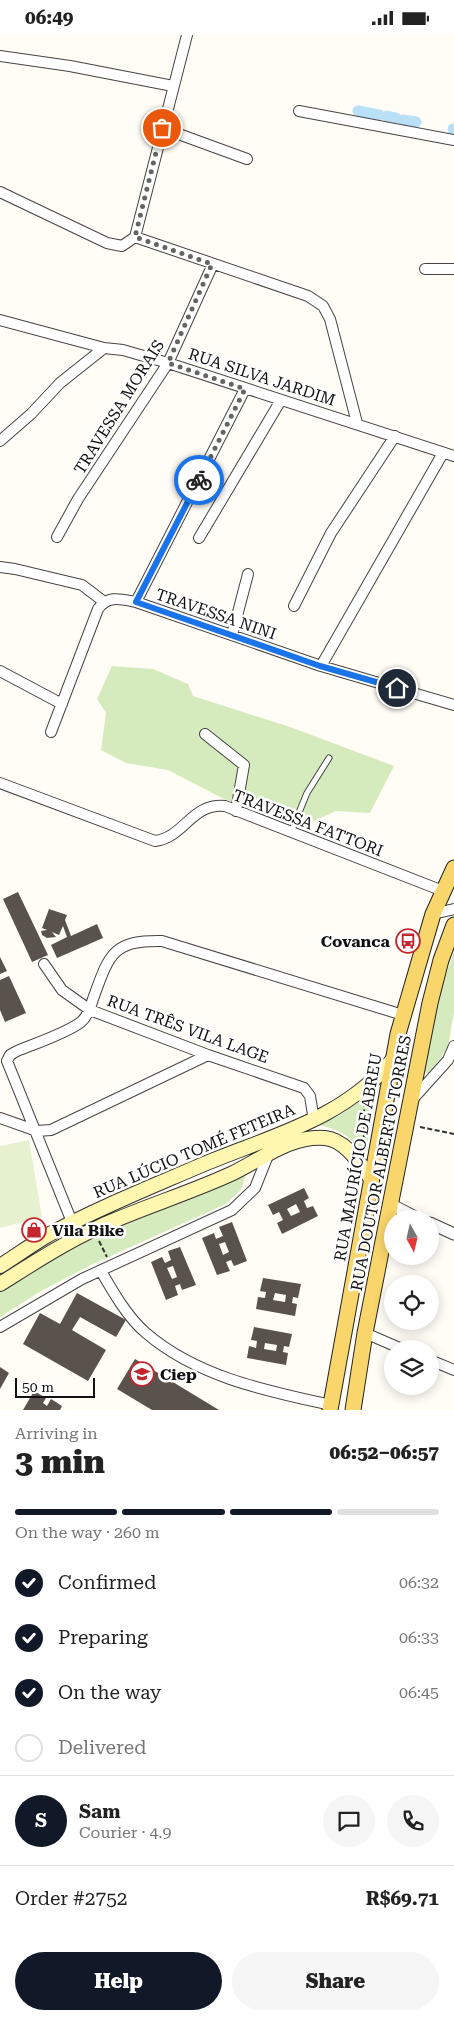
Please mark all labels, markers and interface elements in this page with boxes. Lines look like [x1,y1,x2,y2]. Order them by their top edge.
text: 06:49 [25,6,74,29]
pin [141,107,183,149]
icon: bag [148,114,176,142]
street label: TRAVESSA MORAIS [70,336,168,478]
street label: RUA SILVA JARDIM [186,344,338,410]
courier [174,455,224,505]
icon: bike [185,466,213,494]
street label: TRAVESSA NINI [153,584,279,644]
pin [376,667,418,709]
icon: home [383,674,411,702]
street label: TRAVESSA FATTORI [230,786,386,860]
bus stop icon: Covanca [395,928,421,954]
place label: Covanca [321,932,391,951]
street label: RUA TRÊS VILA LAGE [105,991,271,1067]
street label: RUA DOUTOR ALBERTO TORRES [347,1034,415,1292]
street label: RUA MAURÍCIO DE ABREU [330,1051,386,1263]
street label: RUA LÚCIO TOMÉ FETEIRA [91,1100,298,1202]
north arrow [384,1210,439,1265]
map controls [384,1210,439,1395]
shop icon: Vila Bike [21,1217,47,1243]
place label: Vila Bike [52,1221,124,1240]
button: locate [384,1275,439,1330]
button: layers [384,1340,439,1395]
school or university icon: Ciep [129,1361,155,1387]
place label: Ciep [160,1365,197,1384]
scale bar [15,1375,95,1398]
text: 50 m [22,1379,54,1395]
text: Arriving in [15,1424,98,1443]
text: 06:52–06:57 [330,1441,439,1464]
text: 3 min [15,1443,105,1481]
text: On the way · 260 m [15,1523,160,1542]
icon: check [15,1569,43,1597]
text: Confirmed [58,1571,156,1594]
text: 06:32 [399,1573,439,1592]
icon: check [15,1624,43,1652]
text: Preparing [58,1626,148,1649]
text: 06:33 [399,1628,439,1647]
icon: check [15,1679,43,1707]
text: On the way [58,1681,161,1704]
text: 06:45 [399,1683,439,1702]
text: Delivered [58,1736,146,1759]
button: chat [323,1795,375,1847]
button: phone [387,1795,439,1847]
text: Sam [79,1800,121,1823]
text: S [35,1809,47,1832]
text: Courier · 4.9 [79,1823,172,1842]
text: Order #2752 [15,1887,127,1910]
text: R$69.71 [366,1887,439,1910]
button: Help [15,1952,222,2010]
button: Share [232,1952,439,2010]

